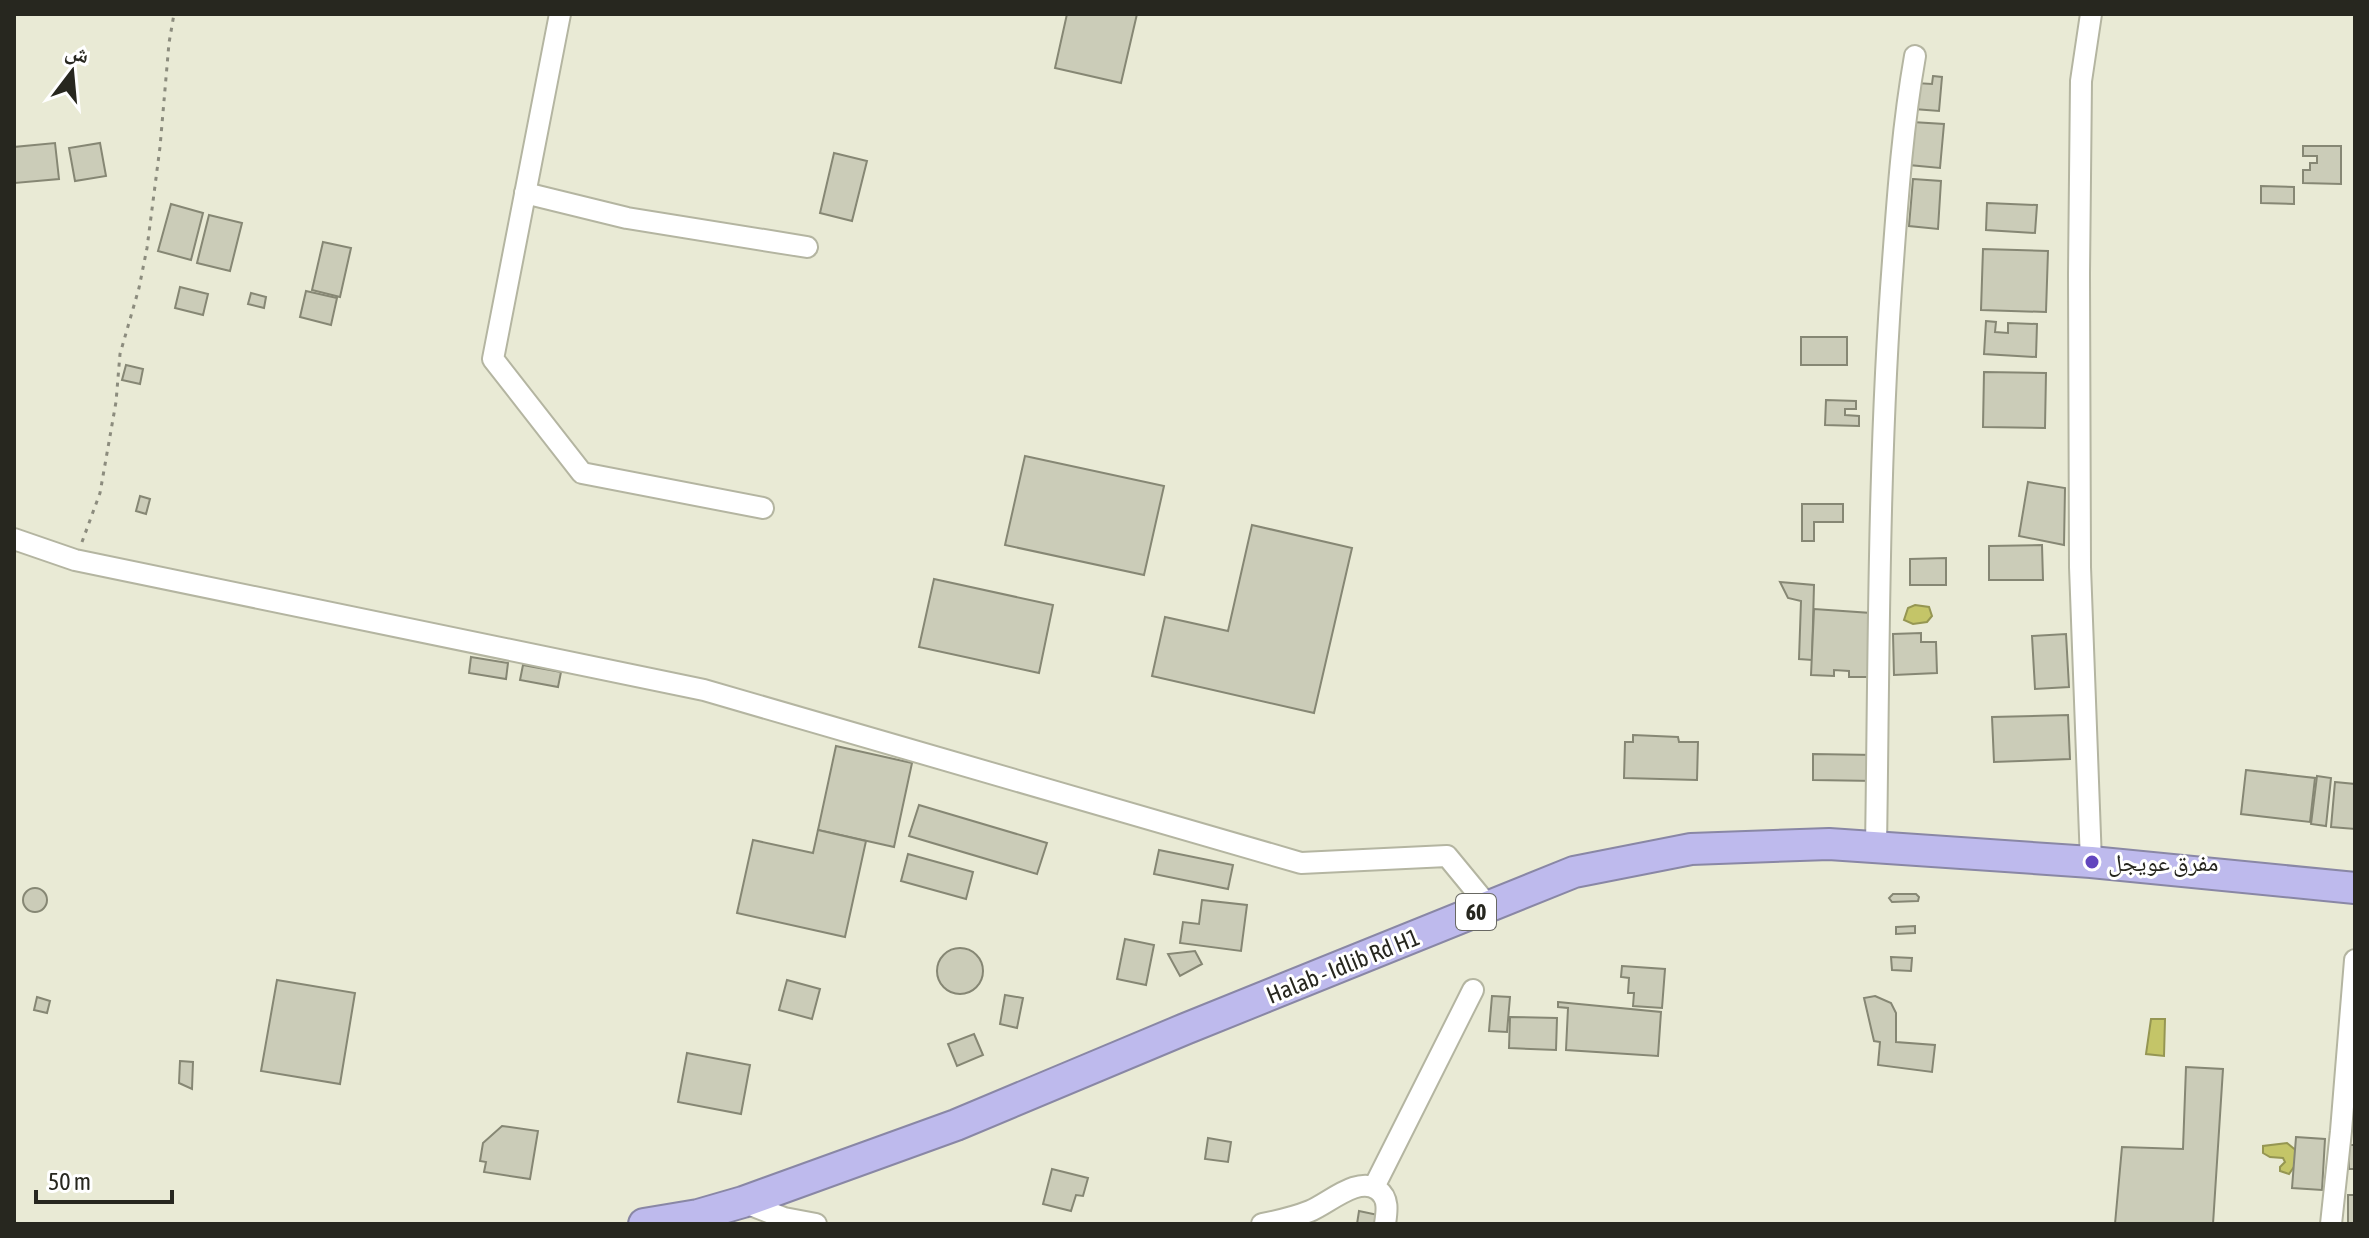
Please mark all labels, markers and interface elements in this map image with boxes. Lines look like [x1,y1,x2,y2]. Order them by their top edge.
north arrow [32,32,112,112]
text: ش [62,37,92,69]
place label: مفرق عويجل [2108,849,2219,877]
marker: مفرق عويجل [2083,853,2101,871]
road number: 60 [1456,894,1496,930]
street label: Halab - Idlib Rd H1 [1263,923,1423,1009]
scale bar [36,1154,172,1204]
text: 50 m [48,1168,91,1195]

